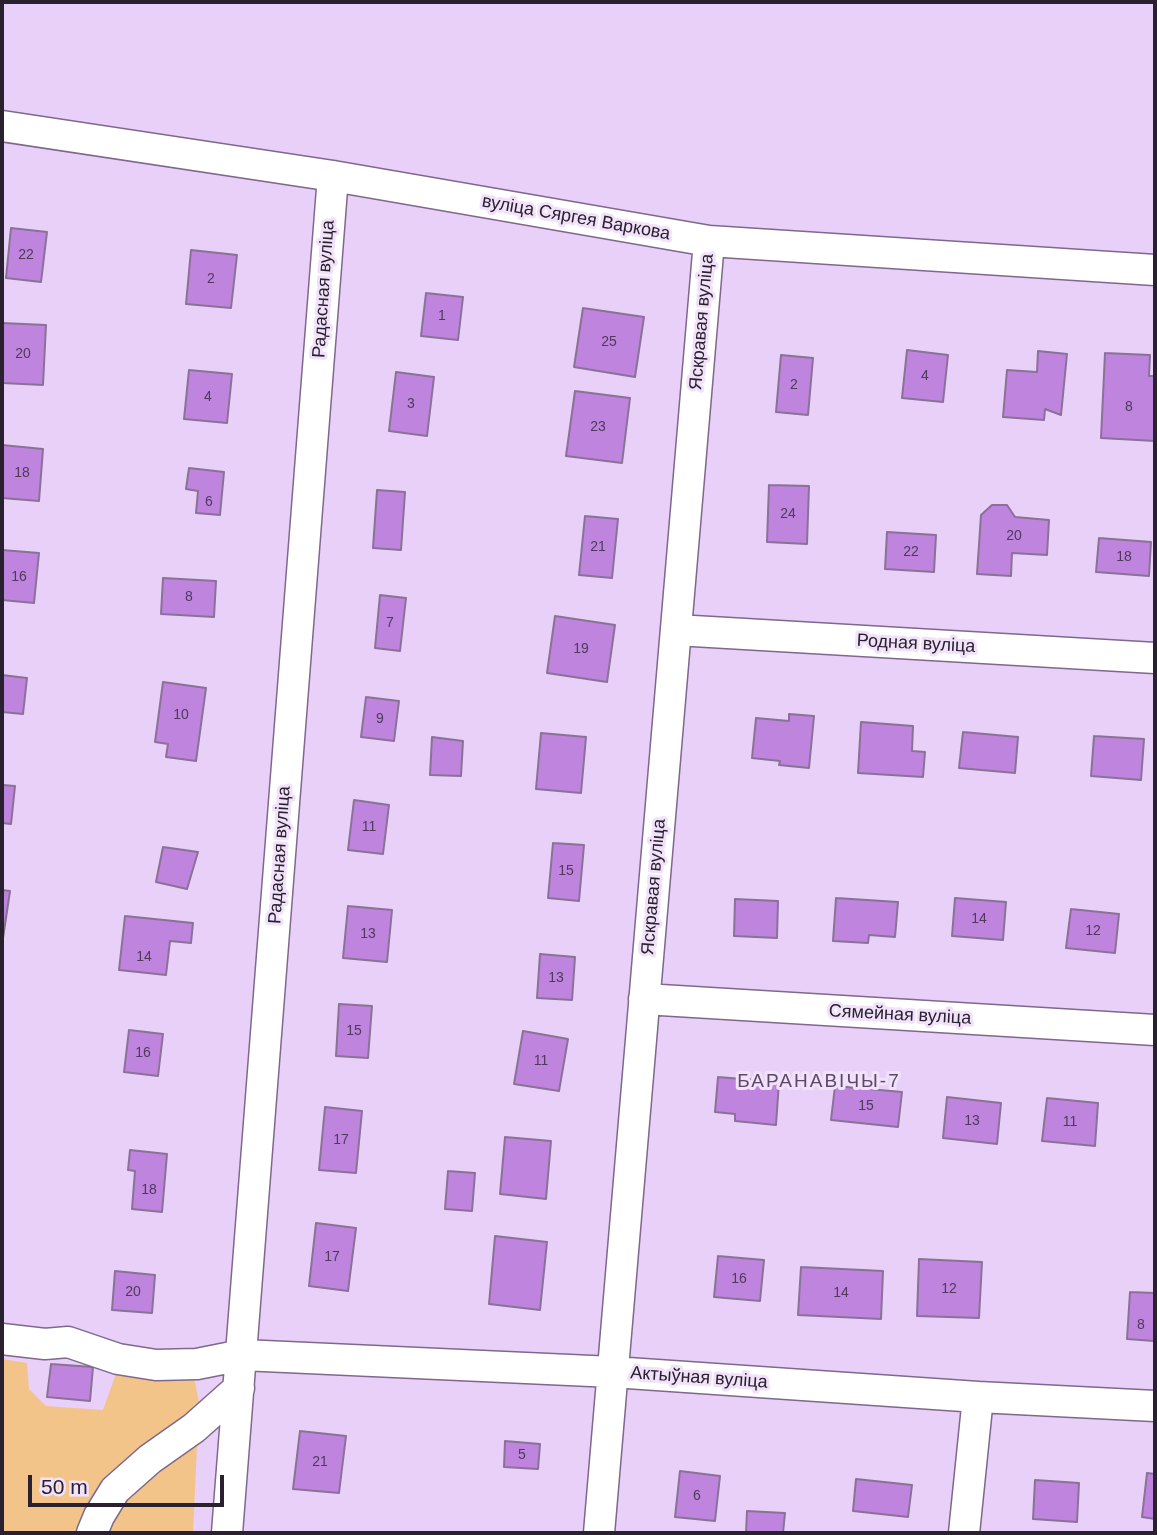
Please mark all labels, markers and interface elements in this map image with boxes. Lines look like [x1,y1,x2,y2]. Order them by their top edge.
street label: вуліца Сяргея Варкова [480,191,672,245]
street label: Радасная вуліца [308,219,340,359]
house number: 22 [18,247,34,263]
street label: Яскравая вуліца [685,253,719,391]
house number: 2 [207,271,215,287]
house number: 1 [438,308,446,324]
house number: 25 [601,334,617,350]
house number: 20 [15,346,31,362]
house number: 4 [921,368,929,384]
house number: 2 [790,377,798,393]
house number: 4 [204,389,212,405]
house number: 3 [407,396,415,412]
house number: 8 [1125,399,1133,415]
house number: 23 [590,419,606,435]
house number: 18 [14,465,30,481]
house number: 6 [205,494,213,510]
house number: 24 [780,506,796,522]
house number: 20 [1006,528,1022,544]
house number: 21 [590,539,606,555]
house number: 22 [903,544,919,560]
house number: 18 [1116,549,1132,565]
house number: 16 [11,569,27,585]
house number: 8 [185,589,193,605]
house number: 7 [386,615,394,631]
street label: Родная вуліца [856,630,976,658]
house number: 19 [573,641,589,657]
house number: 10 [173,707,189,723]
house number: 9 [376,711,384,727]
street label: Радасная вуліца [264,785,296,925]
street label: Яскравая вуліца [637,818,671,956]
house number: 11 [362,819,376,835]
house number: 15 [558,863,574,879]
house number: 14 [971,911,987,927]
house number: 12 [1085,923,1101,939]
house number: 13 [360,926,376,942]
house number: 14 [136,949,152,965]
house number: 13 [548,970,564,986]
street label: Сямейная вуліца [828,1000,972,1030]
house number: 15 [346,1023,362,1039]
house number: 16 [135,1045,151,1061]
house number: 11 [534,1053,548,1069]
district label: БАРАНАВІЧЫ-7 [739,1071,899,1093]
house number: 15 [858,1098,874,1114]
house number: 13 [964,1113,980,1129]
house number: 11 [1063,1114,1077,1130]
house number: 17 [333,1132,349,1148]
house number: 18 [141,1182,157,1198]
house number: 17 [324,1249,340,1265]
house number: 16 [731,1271,747,1287]
house number: 12 [941,1281,957,1297]
house number: 20 [125,1284,141,1300]
house number: 14 [833,1285,849,1301]
house number: 8 [1137,1317,1145,1333]
street label: Актыўная вуліца [630,1362,768,1394]
house number: 5 [518,1447,526,1463]
house number: 21 [312,1454,328,1470]
scale bar [32,1462,228,1506]
text: 50 m [41,1475,88,1498]
house number: 6 [693,1488,701,1504]

